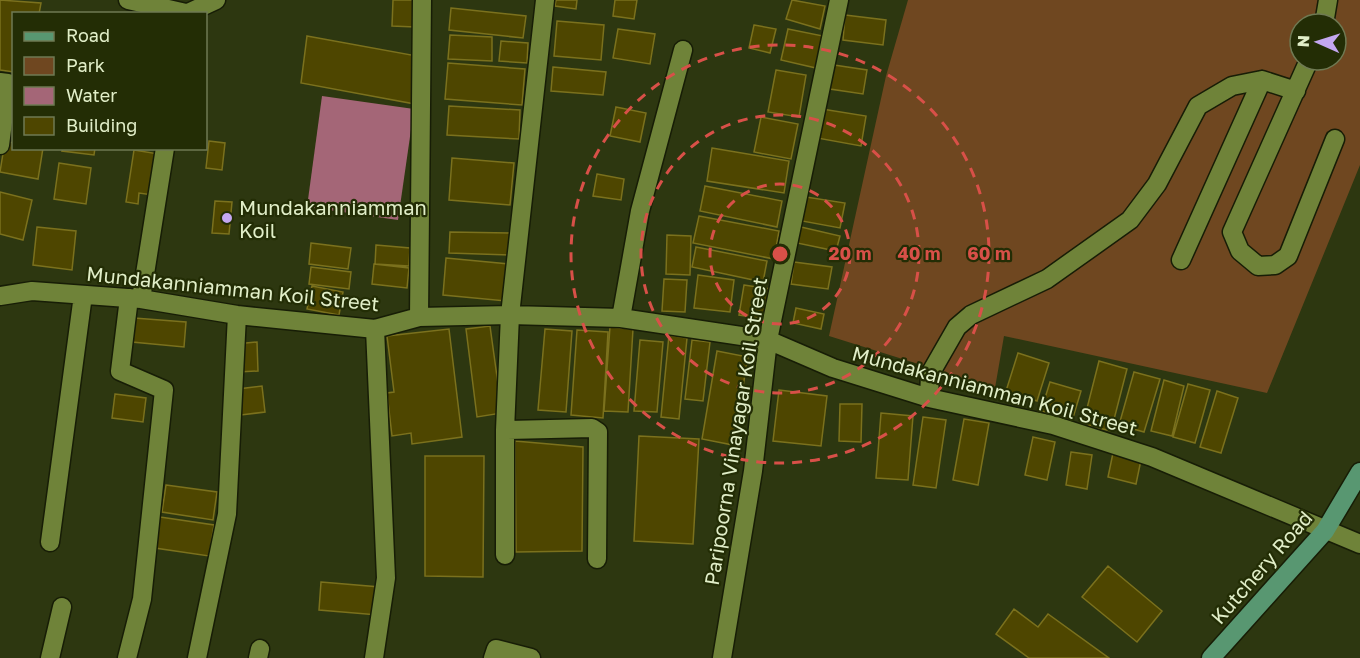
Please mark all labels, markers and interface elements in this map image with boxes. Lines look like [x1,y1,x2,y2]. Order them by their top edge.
legend [12,12,207,150]
north arrow [1288,12,1348,72]
text: Road [66,24,110,46]
text: N [1293,35,1313,48]
text: Park [66,54,105,76]
text: Water [66,84,117,106]
text: Building [66,114,137,136]
place label: Mundakanniamman Koil [239,195,427,242]
marker: Mundakanniamman Koil [220,211,234,225]
text: 20 m [829,242,871,264]
text: 40 m [897,242,941,264]
text: 60 m [967,242,1011,264]
centre of rings [770,244,790,264]
street label: Mundakanniamman Koil Street [85,261,381,315]
street label: Paripoorna Vinayagar Koil Street [699,275,771,587]
street label: Mundakanniamman Koil Street [850,340,1140,440]
street label: Kutchery Road [1205,506,1317,628]

